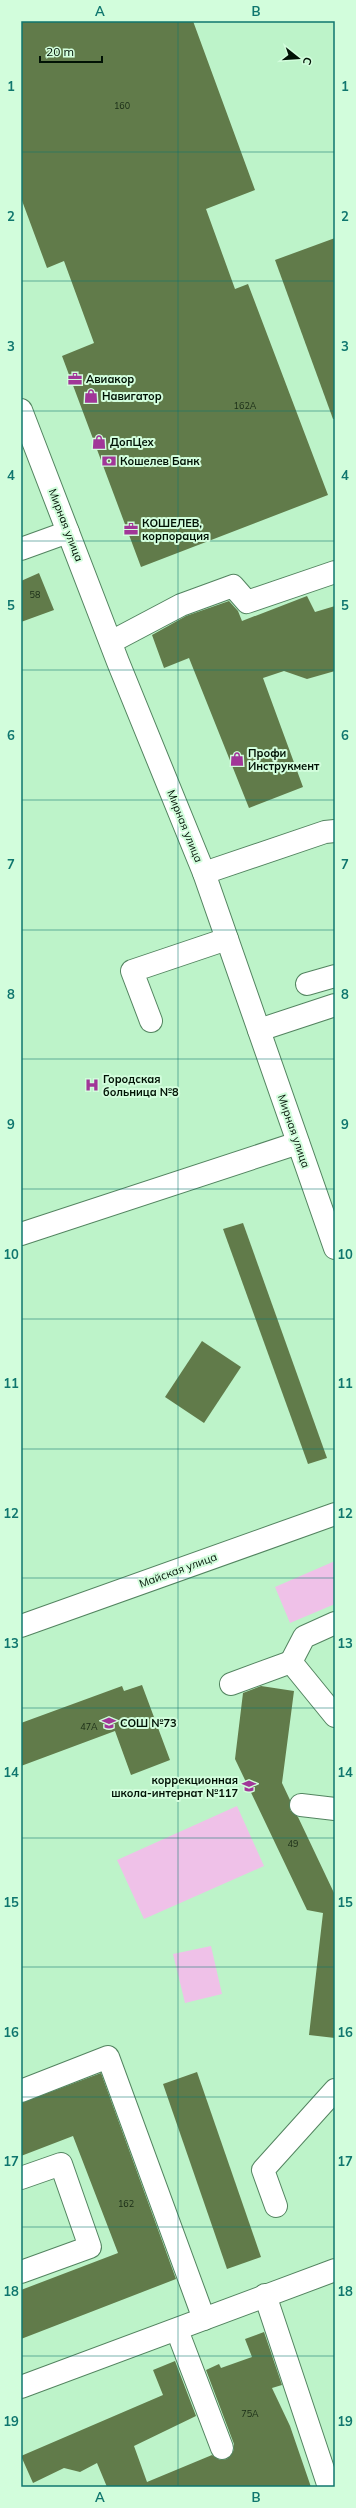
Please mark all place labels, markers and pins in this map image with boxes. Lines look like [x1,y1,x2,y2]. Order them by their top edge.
office icon: Авиакор [67,371,83,387]
place label: Авиакор [86,372,134,386]
shop icon: Навигатор [83,388,99,404]
place label: Навигатор [102,389,162,403]
shop icon: ДопЦех [91,434,107,450]
place label: ДопЦех [110,435,155,449]
bank icon: Кошелев Банк [101,453,117,469]
place label: Кошелев Банк [120,454,200,468]
place label: КОШЕЛЕВ, корпорация [142,516,209,543]
office icon: КОШЕЛЕВ, корпорация [123,521,139,537]
place label: Профи Инструкмент [248,746,320,773]
shop icon: Профи Инструкмент [229,751,245,767]
place label: Городская больница №8 [103,1072,179,1099]
hospital icon: Городская больница №8 [84,1077,100,1093]
school or university icon: СОШ №73 [101,1715,117,1731]
place label: СОШ №73 [120,1716,177,1730]
place label: коррекционная школа-интернат №117 [111,1773,238,1800]
school or university icon: коррекционная школа-интернат №117 [241,1778,257,1794]

